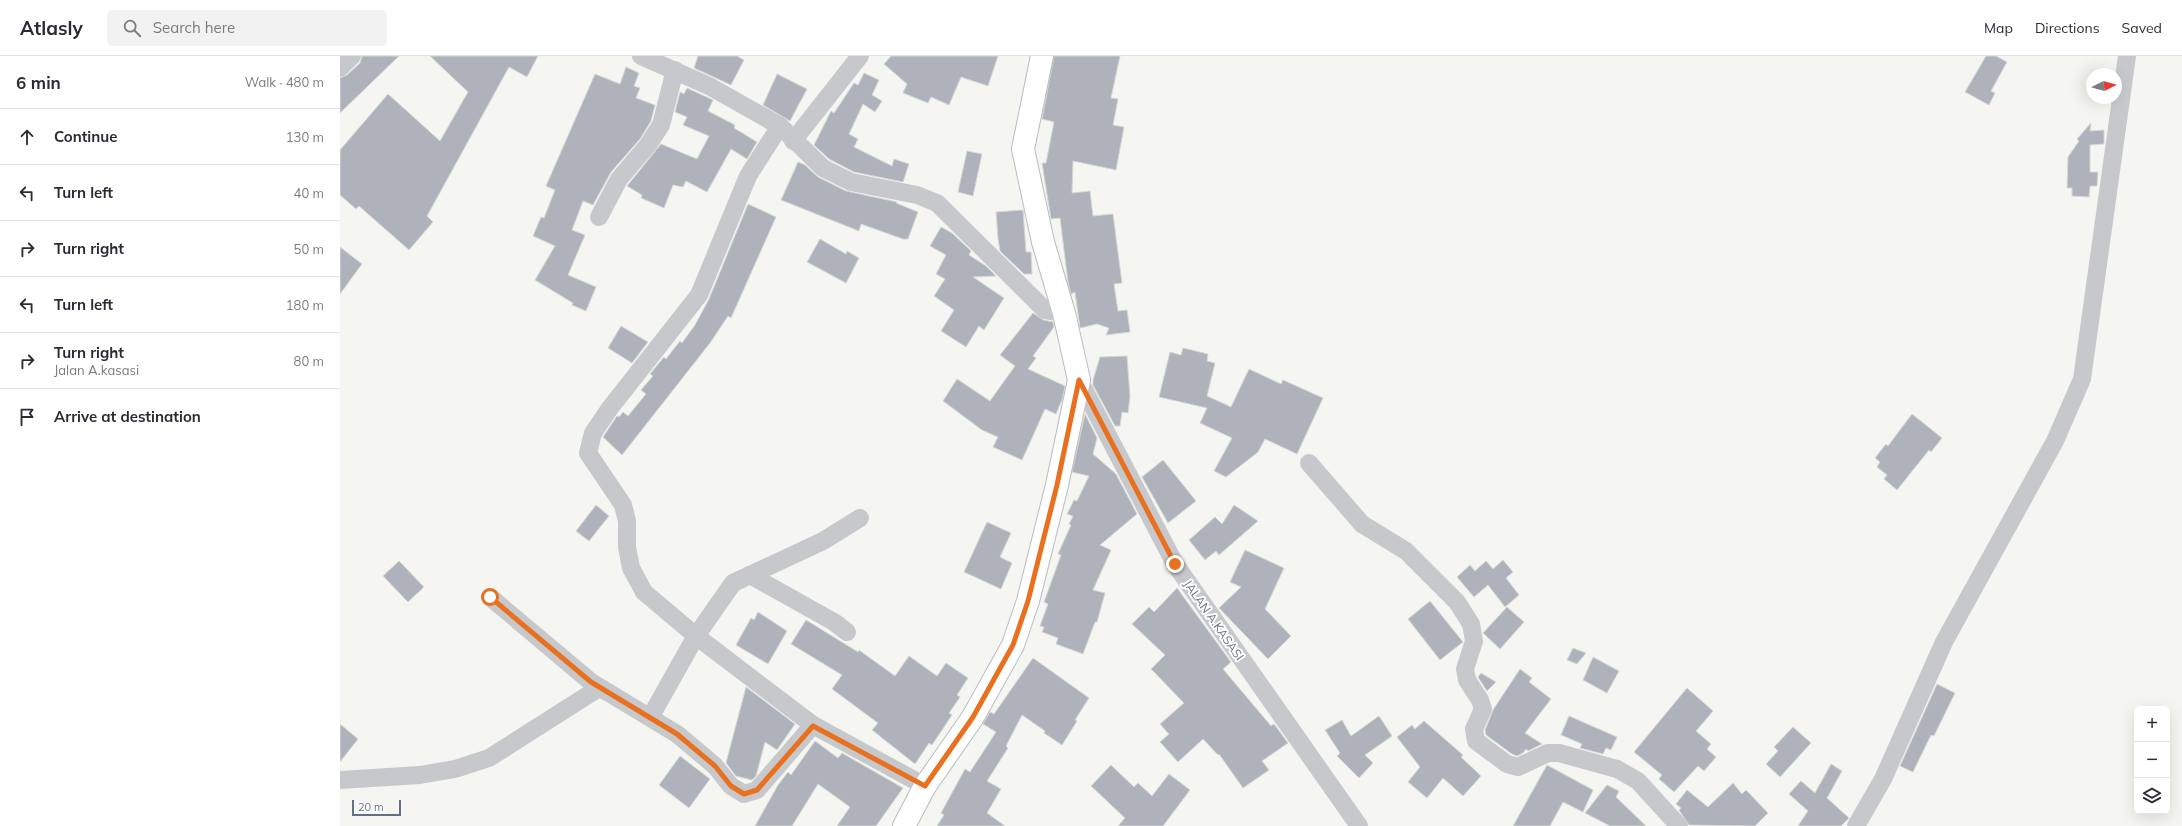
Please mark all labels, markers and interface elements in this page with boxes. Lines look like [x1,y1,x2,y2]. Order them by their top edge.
search box [107,10,387,46]
text: Atlasly [20,16,83,40]
icon: search [121,17,143,39]
text: Search here [153,18,235,37]
text: Map [1984,19,2013,37]
text: Directions [2035,19,2100,37]
text: Saved [2122,19,2162,37]
north arrow [2086,68,2122,104]
text: 6 min [16,72,61,93]
text: Walk · 480 m [245,74,324,90]
icon: ahead [16,126,38,148]
text: Continue [54,127,117,146]
text: 130 m [286,129,324,145]
icon: left [16,182,38,204]
text: Turn left [54,183,113,202]
text: 40 m [294,185,324,201]
icon: right [16,238,38,260]
text: Turn right [54,239,124,258]
text: 50 m [294,241,324,257]
icon: left [16,294,38,316]
text: Turn left [54,295,113,314]
text: 180 m [286,297,324,313]
text: Turn right [54,343,124,362]
icon: right [16,350,38,372]
text: 80 m [294,353,324,369]
text: Jalan A.kasasi [54,362,139,378]
icon: arrive [16,406,38,428]
text: Arrive at destination [54,407,201,426]
route end [1166,555,1184,573]
street label: JALAN A.KASASI [1181,577,1247,663]
route start [481,588,499,606]
map controls [2134,706,2170,814]
button: + [2134,706,2170,742]
button: − [2134,742,2170,778]
button: layers [2134,778,2170,814]
scale bar [352,798,401,817]
text: 20 m [358,800,384,814]

